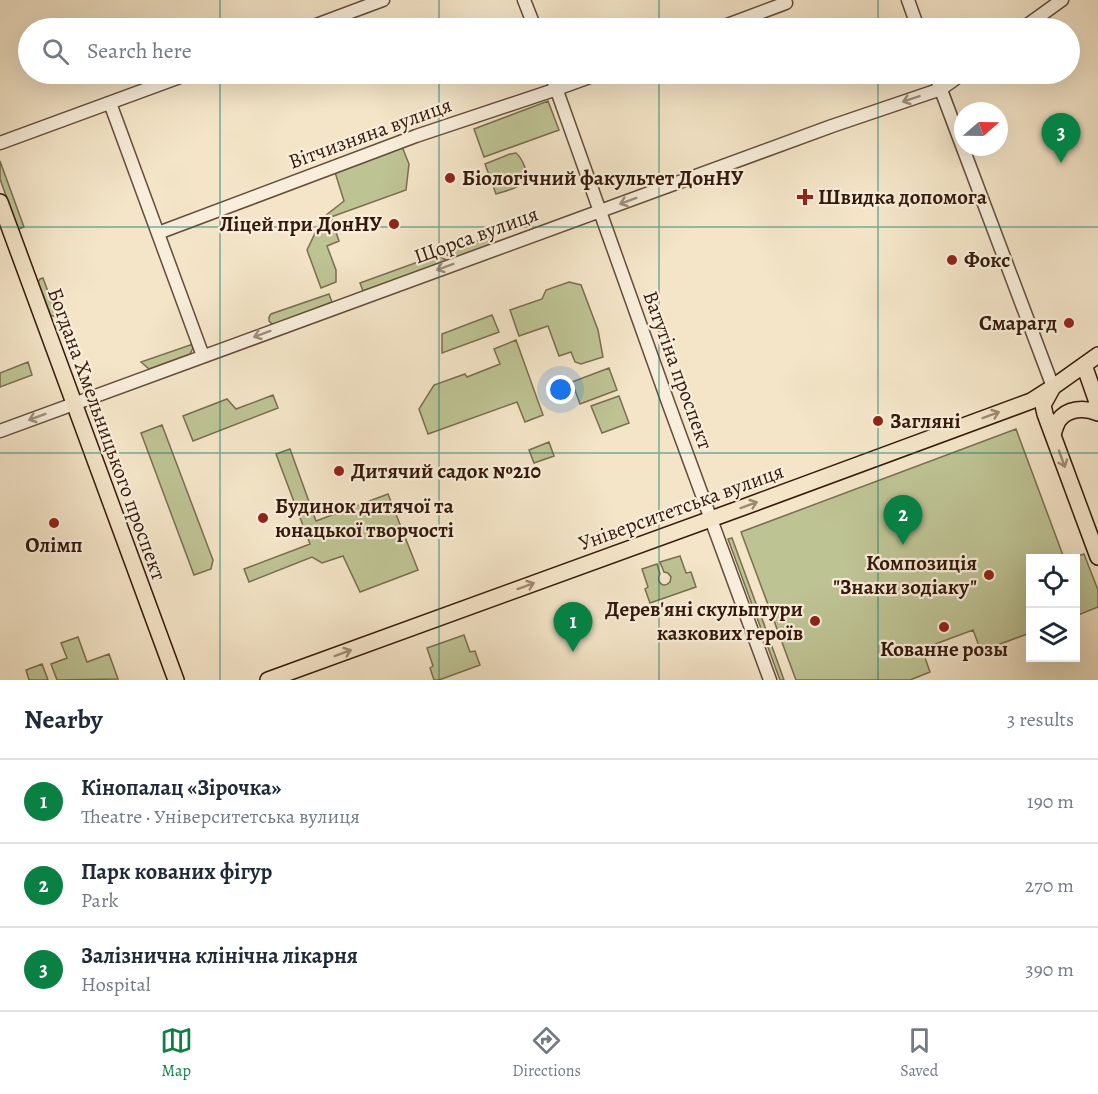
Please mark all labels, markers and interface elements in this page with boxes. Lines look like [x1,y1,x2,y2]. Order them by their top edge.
search box [18,18,1080,84]
icon: search [39,35,72,68]
text: Search here [87,36,192,66]
street label: Вітчизняна вулиця [285,91,455,175]
one-way arrow [902,95,921,106]
north arrow [954,102,1008,156]
pin: 3 [1042,114,1080,163]
place label: Біологічний факультет ДонНУ [462,164,744,192]
marker: Біологічний факультет ДонНУ [443,171,457,185]
place label: Швидка допомога [818,183,987,211]
marker: Швидка допомога [796,188,814,206]
one-way arrow [619,196,638,207]
street label: Щорса вулиця [410,200,542,270]
place label: Ліцей при ДонНУ [219,210,383,238]
marker: Ліцей при ДонНУ [387,217,401,231]
place label: Фокс [964,246,1010,274]
marker: Фокс [945,253,959,267]
one-way arrow [436,263,455,274]
street label: Богдана Хмельницького проспект [41,284,173,584]
street label: Ватутіна проспект [636,287,720,453]
place label: Смарагд [979,309,1057,337]
marker: Смарагд [1062,316,1076,330]
one-way arrow [253,330,272,341]
your location [546,375,575,404]
place label: Загляні [890,407,961,435]
one-way arrow [981,409,1000,420]
one-way arrow [28,412,47,423]
marker: Загляні [871,414,885,428]
one-way arrow [1057,449,1068,468]
place label: Дитячий садок №210 [351,457,542,485]
street label: Університетська вулиця [575,457,787,557]
marker: Дитячий садок №210 [332,464,346,478]
place label: Будинок дитячої та юнацької творчості [275,492,454,544]
pin: 2 [884,496,922,545]
one-way arrow [739,499,758,510]
marker: Будинок дитячої та юнацької творчості [256,511,270,525]
marker: Олімп [47,516,61,530]
place label: Олімп [25,531,83,559]
place label: Композиція "Знаки зодіаку" [833,549,977,601]
map controls [1026,554,1080,662]
button: locate [1026,554,1080,608]
marker: Композиція "Знаки зодіаку" [982,568,996,582]
one-way arrow [516,580,535,591]
place label: Дерев'яні скульптури казкових героїв [605,595,803,647]
pin: 1 [554,602,592,652]
button: layers [1026,608,1080,662]
marker: Дерев'яні скульптури казкових героїв [808,614,822,628]
marker: Кованне розы [937,620,951,634]
place label: Кованне розы [880,635,1008,663]
one-way arrow [333,646,352,657]
text: Nearby [24,702,103,737]
text: 3 results [1007,706,1074,733]
text: Кінопалац «Зірочка» [81,773,281,803]
text: 1 [40,788,47,815]
text: 190 m [1027,788,1074,815]
text: Theatre · Університетська вулиця [81,803,360,830]
text: Парк кованих фігур [81,857,272,887]
text: 2 [39,872,48,899]
text: 270 m [1025,872,1074,899]
text: Park [81,887,119,914]
text: Залізнична клінічна лікарня [81,941,358,971]
text: 3 [39,956,48,983]
text: 390 m [1025,956,1074,983]
text: Hospital [81,971,151,998]
tab: Map [160,1024,193,1082]
tab: Directions [512,1024,581,1082]
tab: Saved [900,1024,938,1082]

